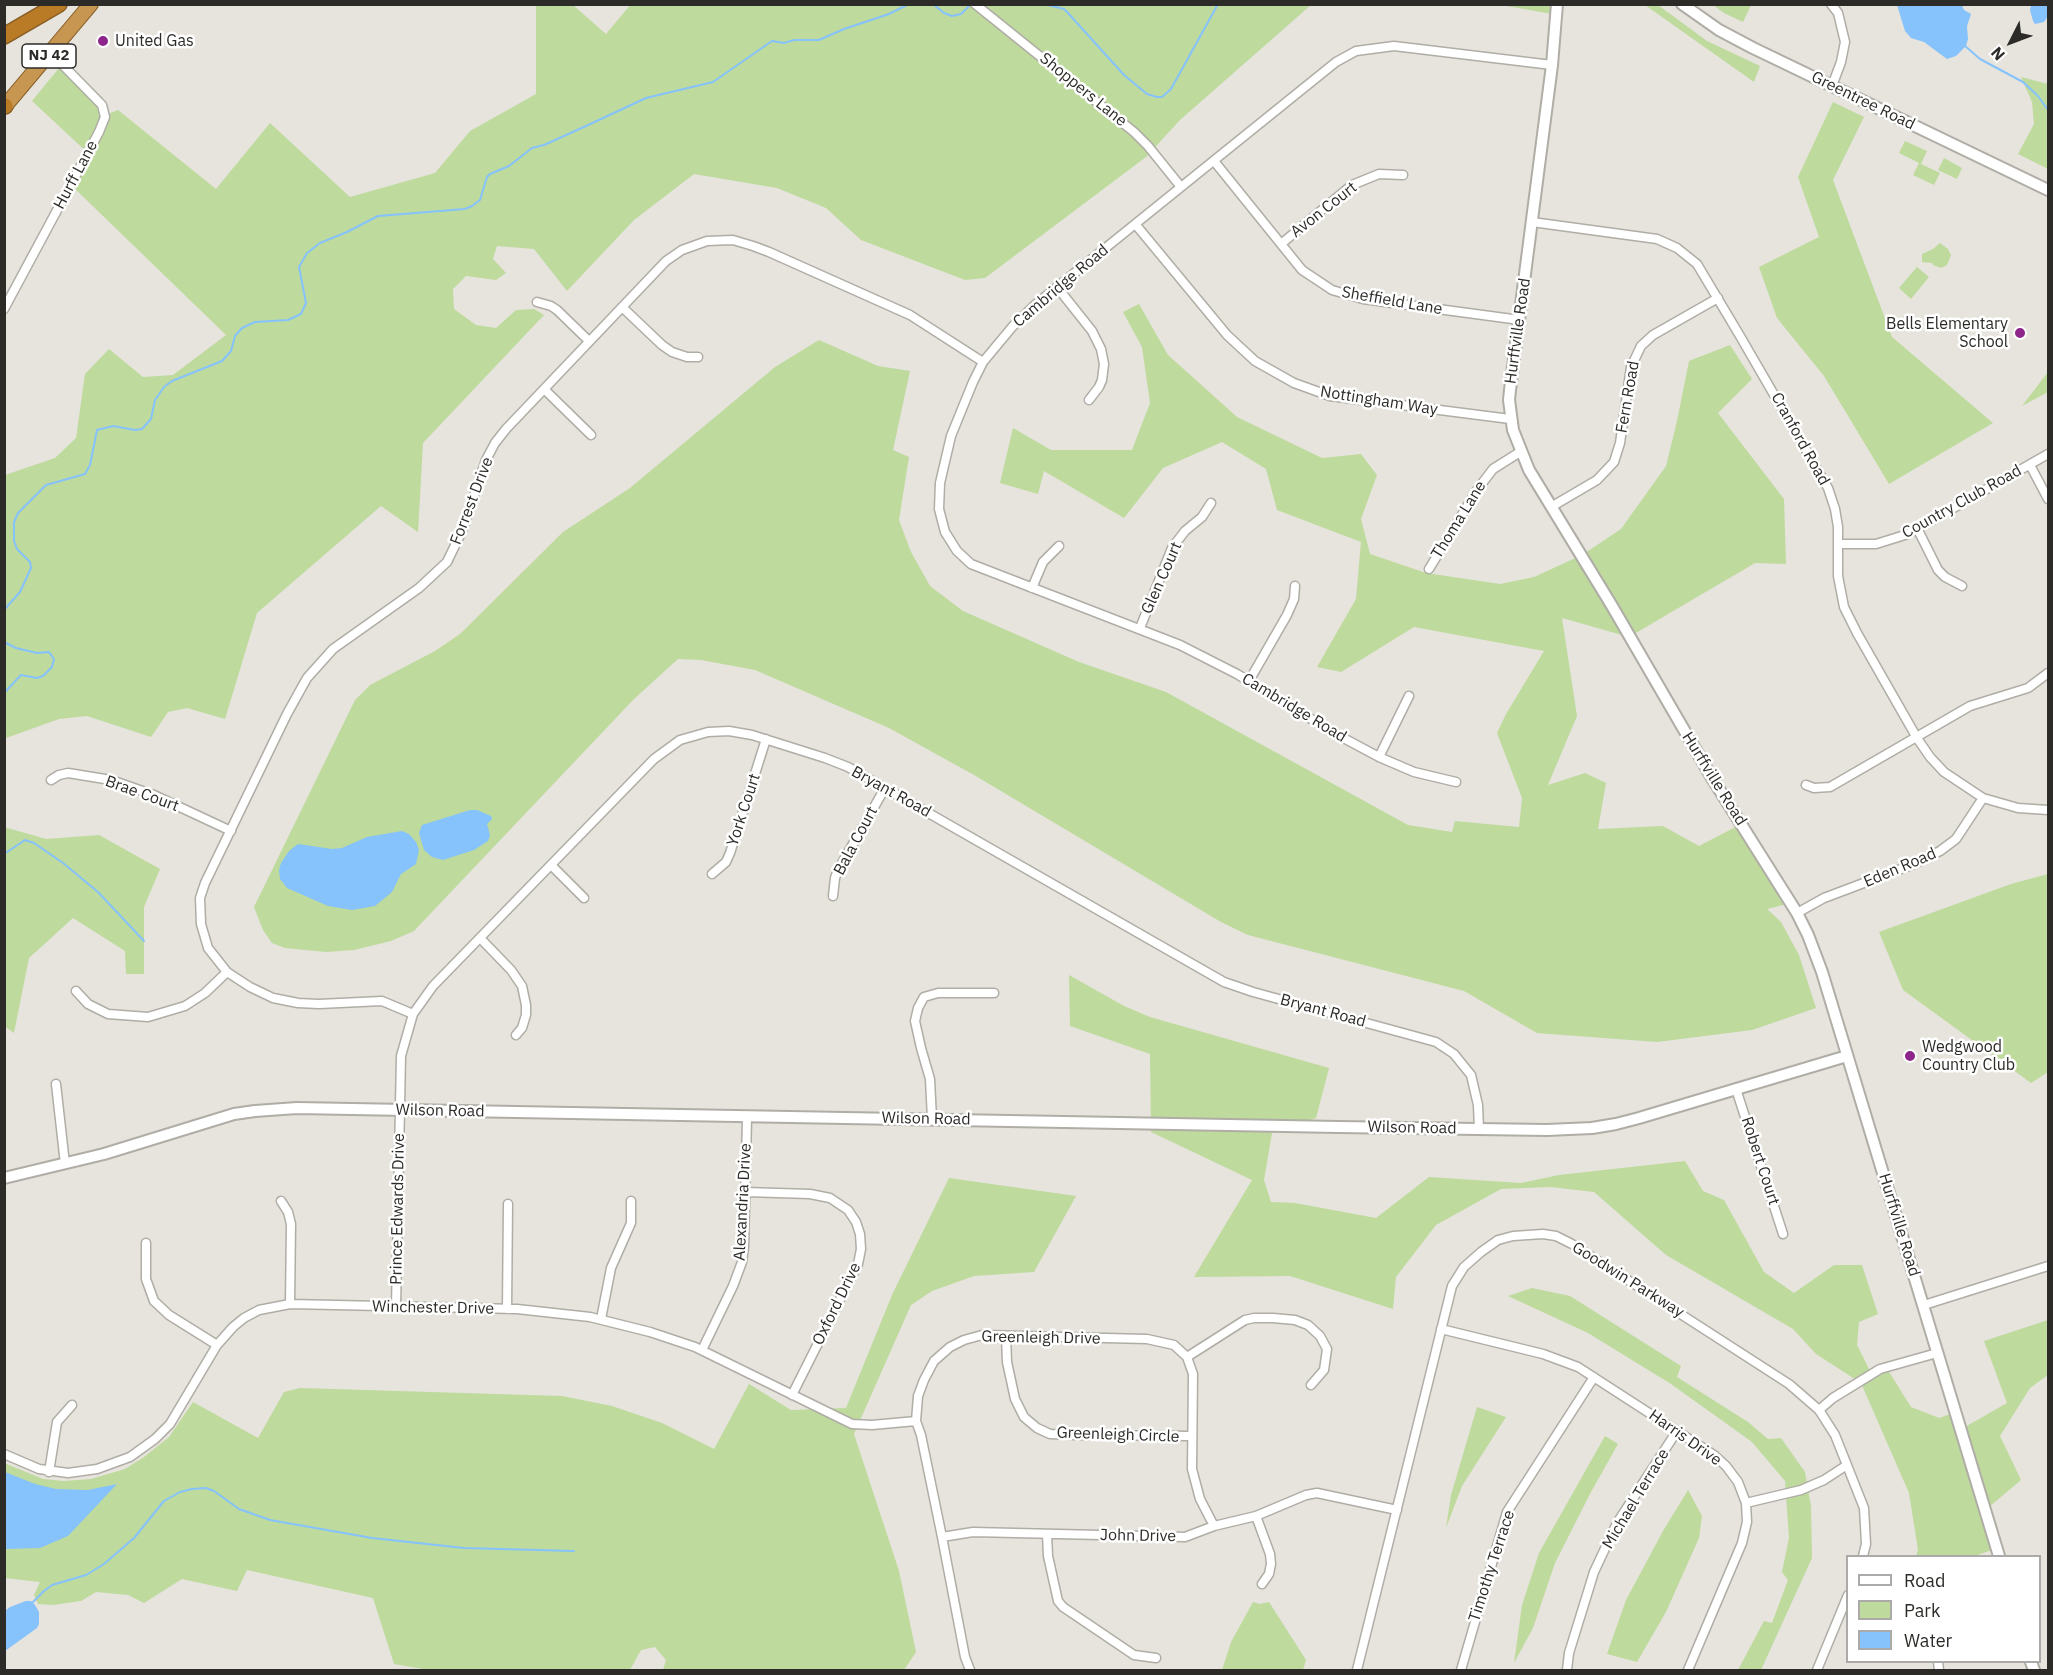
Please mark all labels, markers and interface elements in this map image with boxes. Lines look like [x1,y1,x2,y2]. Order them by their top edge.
north arrow [1981,12,2041,72]
place label: United Gas [115,31,194,51]
marker: United Gas [96,34,110,48]
text: N [1986,43,2009,65]
road number: NJ 42 [22,44,76,68]
street label: Shoppers Lane [1036,49,1130,131]
street label: Greentree Road [1808,68,1918,134]
street label: Hurff Lane [50,137,102,213]
street label: Avon Court [1287,178,1361,242]
street label: Cambridge Road [1009,241,1113,331]
street label: Hurffville Road [1501,277,1535,385]
street label: Sheffield Lane [1340,283,1444,319]
place label: Bells Elementary School [1886,314,2008,352]
marker: Bells Elementary School [2013,326,2027,340]
street label: Fern Road [1612,359,1644,435]
street label: Nottingham Way [1319,382,1439,420]
street label: Cranford Road [1767,389,1833,489]
street label: Forrest Drive [447,455,497,547]
street label: Country Club Road [1899,461,2025,543]
street label: Thoma Lane [1428,478,1490,562]
street label: Glen Court [1138,539,1186,617]
street label: Cambridge Road [1238,669,1350,747]
street label: Hurffville Road [1678,729,1750,829]
street label: Bryant Road [848,762,934,822]
street label: York Court [723,771,765,849]
street label: Brae Court [103,772,181,816]
street label: Bala Court [830,803,882,879]
street label: Eden Road [1861,844,1939,892]
street label: Bryant Road [1278,990,1368,1032]
place label: Wedgwood Country Club [1922,1037,2015,1075]
marker: Wedgwood Country Club [1903,1049,1917,1063]
street label: Wilson Road [395,1101,485,1121]
street label: Wilson Road [881,1109,971,1129]
street label: Robert Court [1737,1114,1783,1208]
street label: Wilson Road [1367,1118,1457,1138]
street label: Prince Edwards Drive [387,1133,409,1285]
street label: Alexandria Drive [730,1143,756,1261]
street label: Hurffville Road [1874,1171,1924,1279]
street label: Goodwin Parkway [1568,1238,1688,1322]
street label: Oxford Drive [809,1260,865,1348]
street label: Winchester Drive [372,1297,494,1319]
street label: Greenleigh Drive [981,1327,1101,1349]
street label: Harris Drive [1645,1406,1725,1470]
street label: Greenleigh Circle [1056,1423,1180,1447]
street label: Michael Terrace [1599,1445,1673,1553]
street label: Timothy Terrace [1465,1508,1519,1624]
street label: John Drive [1100,1526,1176,1546]
legend [1846,1555,2041,1663]
text: Road [1904,1569,1945,1592]
text: Park [1904,1599,1940,1622]
text: Water [1904,1629,1952,1652]

